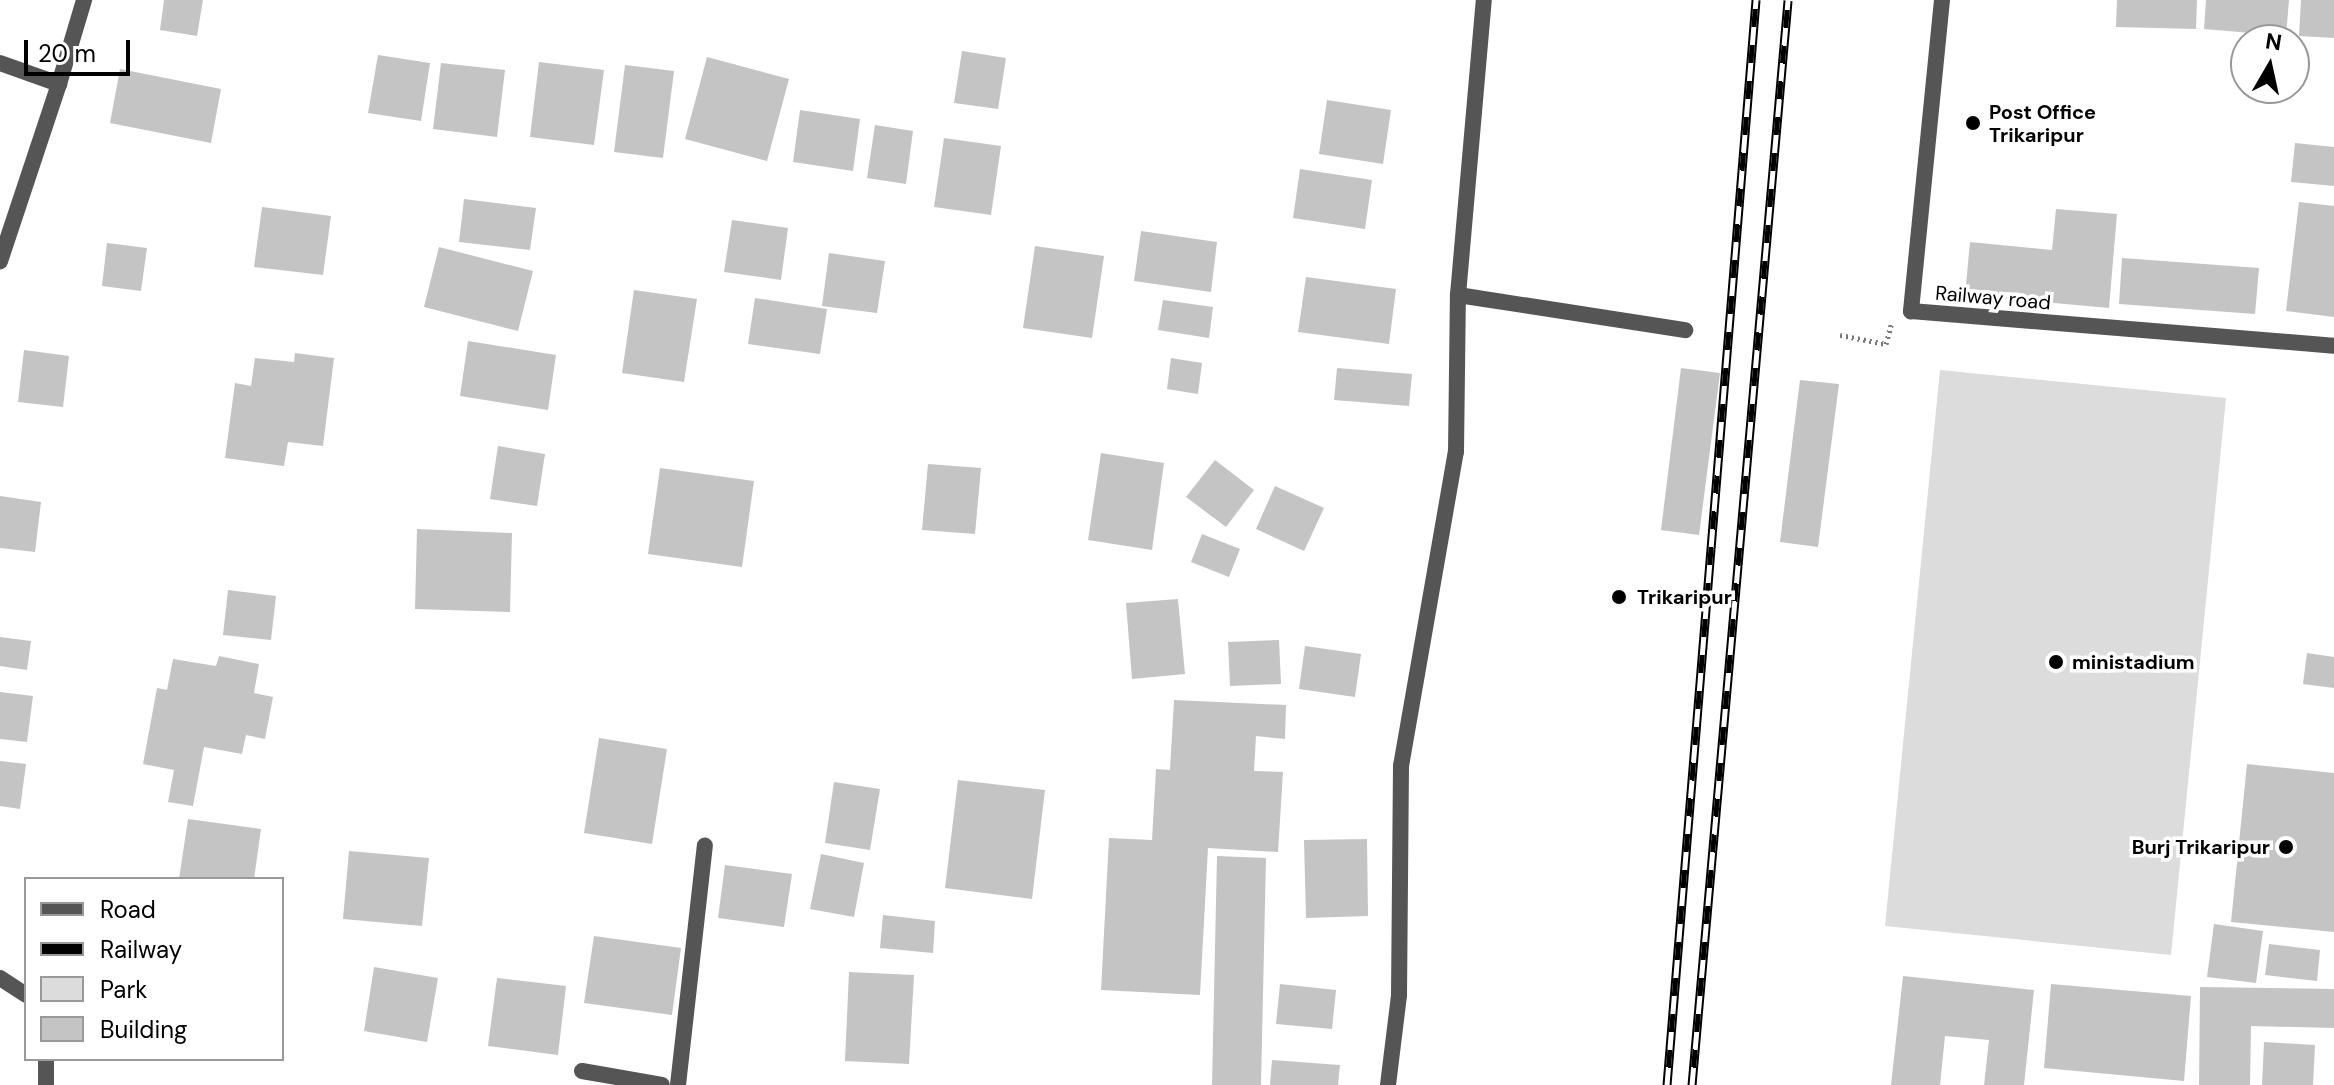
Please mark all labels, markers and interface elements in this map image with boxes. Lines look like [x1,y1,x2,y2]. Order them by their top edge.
scale bar [28,24,134,74]
north arrow [2230,24,2310,104]
text: N [2263,26,2284,57]
text: 20 m [38,38,96,69]
place label: Post Office Trikaripur [1989,100,2096,147]
marker: Post Office Trikaripur [1964,114,1982,132]
street label: Railway road [1934,281,2052,315]
place label: Trikaripur [1637,585,1732,609]
marker: Trikaripur [1608,586,1630,608]
place label: ministadium [2072,650,2195,674]
marker: ministadium [2047,653,2065,671]
place label: Burj Trikaripur [2132,835,2270,859]
marker: Burj Trikaripur [2277,838,2295,856]
legend [24,877,284,1061]
text: Road [100,894,156,925]
text: Railway [100,934,182,965]
text: Park [100,974,147,1005]
text: Building [100,1014,187,1045]

